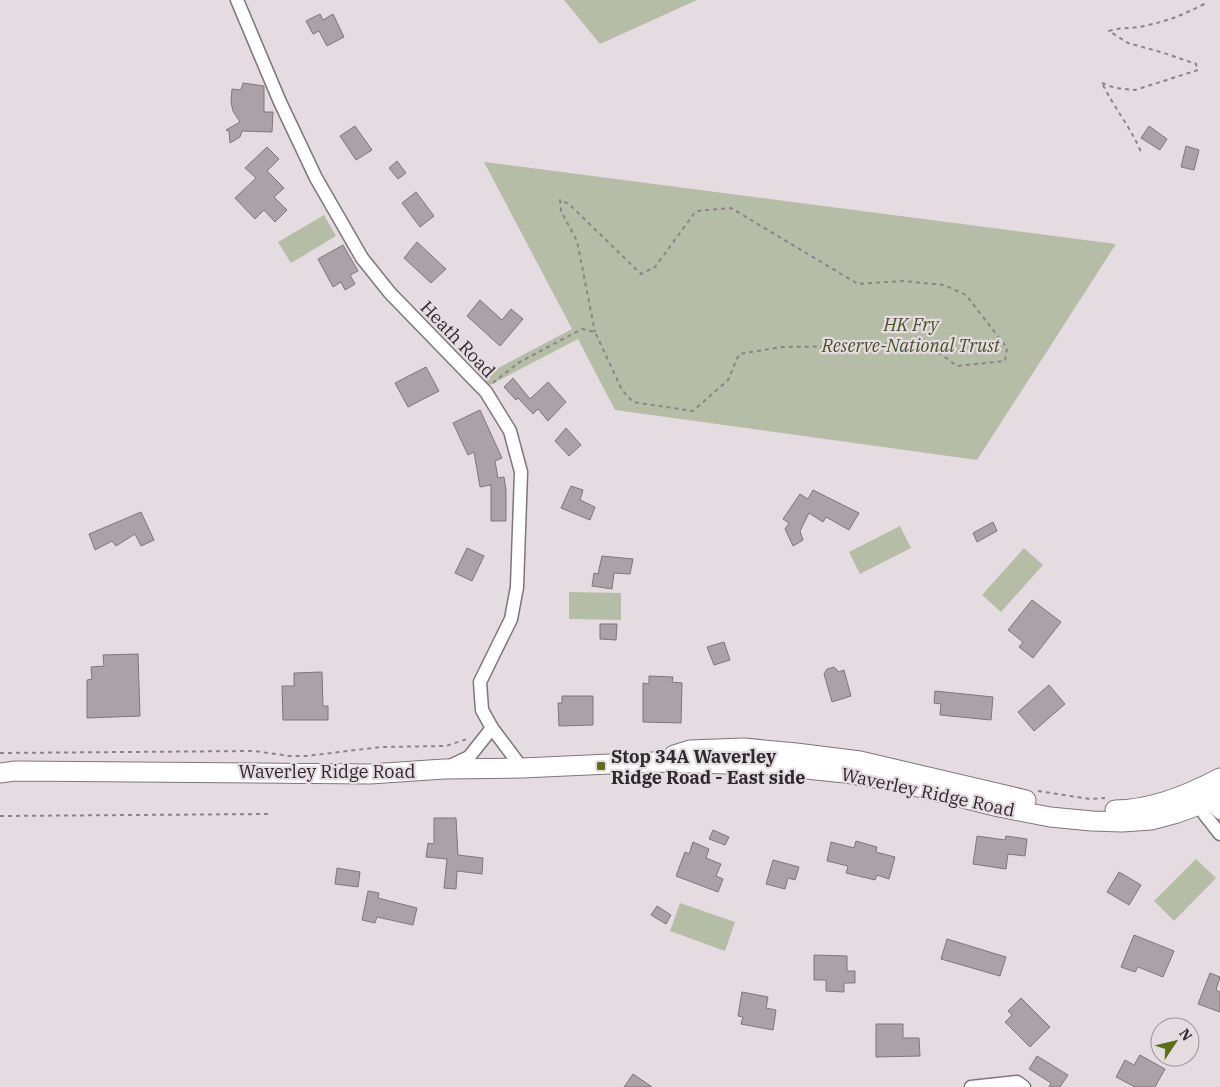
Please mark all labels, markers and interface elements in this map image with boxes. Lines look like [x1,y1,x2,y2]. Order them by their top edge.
street label: Heath Road [416,296,500,382]
park label: HK Fry Reserve-National Trust [821,313,1001,357]
place label: Stop 34A Waverley Ridge Road - East side [611,745,805,789]
street label: Waverley Ridge Road [239,760,415,783]
marker: Stop 34A Waverley Ridge Road - East side [595,760,607,772]
street label: Waverley Ridge Road [839,762,1017,822]
north arrow [1150,1017,1200,1067]
text: N [1175,1025,1196,1044]

